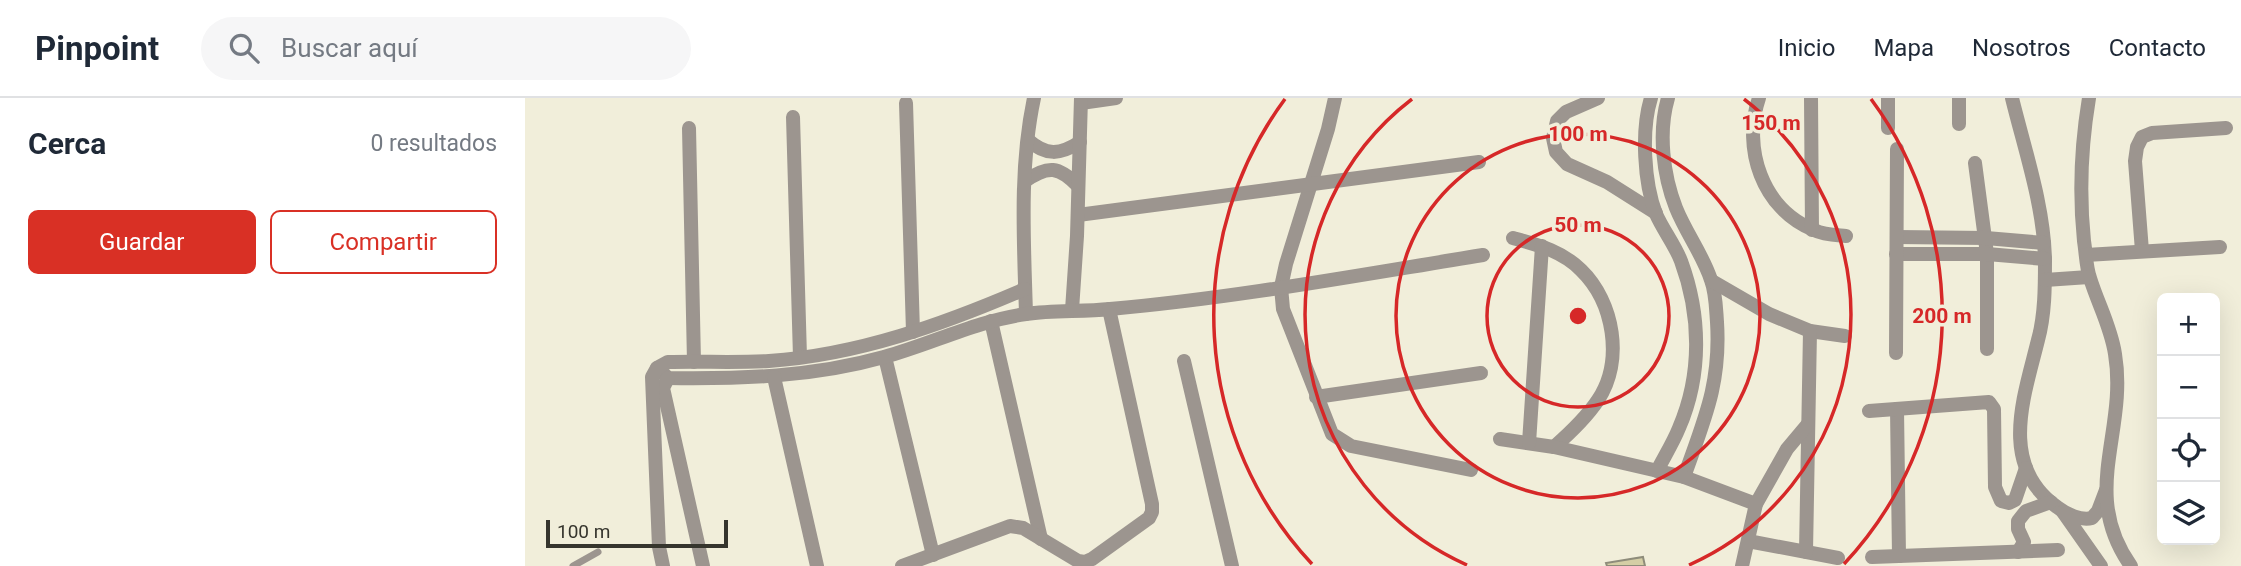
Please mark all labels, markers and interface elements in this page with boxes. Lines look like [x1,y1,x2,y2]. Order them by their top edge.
search box [201,17,691,80]
text: Pinpoint [35,29,159,68]
icon: search [225,29,263,67]
text: Buscar aquí [281,33,418,63]
text: Inicio [1778,34,1835,62]
text: Mapa [1873,34,1934,62]
text: Nosotros [1972,34,2071,62]
text: Contacto [2109,34,2206,62]
text: 150 m [1741,111,1801,135]
text: 100 m [1548,122,1608,146]
text: Cerca [28,126,106,161]
text: 0 resultados [370,130,497,157]
button: Guardar [28,210,256,274]
button: Compartir [270,210,497,274]
text: 50 m [1554,213,1602,237]
map controls [2157,293,2220,545]
button: + [2157,293,2220,356]
centre of rings [1566,304,1590,328]
text: 200 m [1912,304,1972,328]
button: − [2157,356,2220,419]
button: locate [2157,419,2220,482]
button: layers [2157,482,2220,545]
scale bar [546,517,728,549]
text: 100 m [557,520,610,543]

